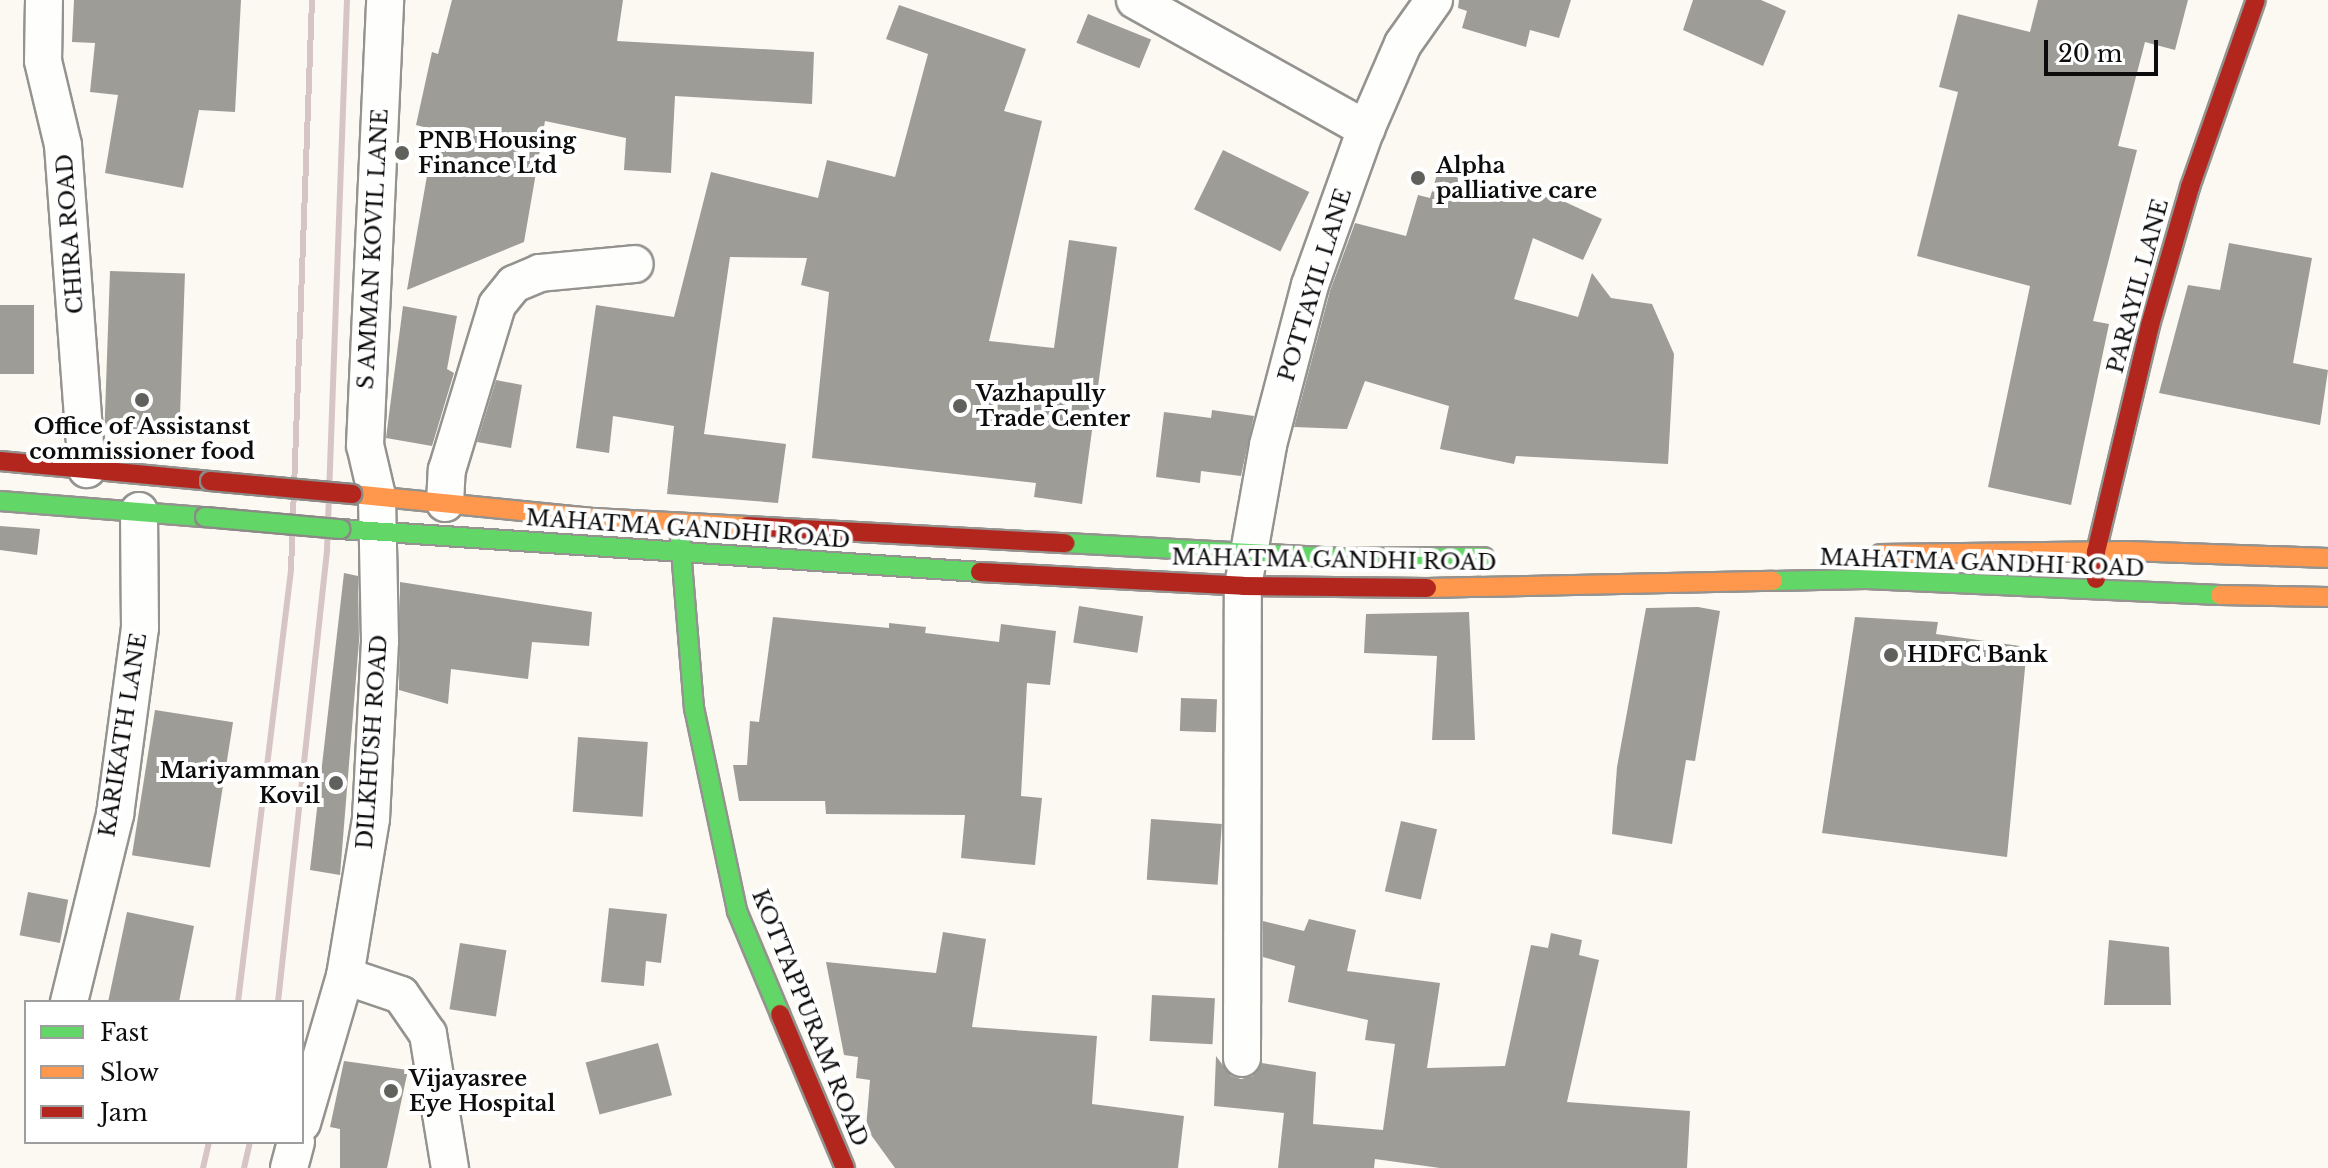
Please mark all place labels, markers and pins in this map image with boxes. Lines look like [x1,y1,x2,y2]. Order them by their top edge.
place label: PNB Housing Finance Ltd [418,127,576,178]
marker: PNB Housing Finance Ltd [393,144,411,162]
place label: Alpha palliative care [1436,152,1597,204]
marker: Alpha palliative care [1407,167,1429,189]
place label: Vazhapully Trade Center [976,380,1130,432]
marker: Office of Assistanst commissioner food [133,391,151,409]
marker: Vazhapully Trade Center [951,397,969,415]
place label: Office of Assistanst commissioner food [29,413,255,464]
place label: HDFC Bank [1907,642,2048,668]
marker: HDFC Bank [1882,646,1900,664]
place label: Mariyamman Kovil [160,757,320,808]
marker: Mariyamman Kovil [327,774,345,792]
place label: Vijayasree Eye Hospital [409,1065,555,1116]
marker: Vijayasree Eye Hospital [380,1080,402,1102]

